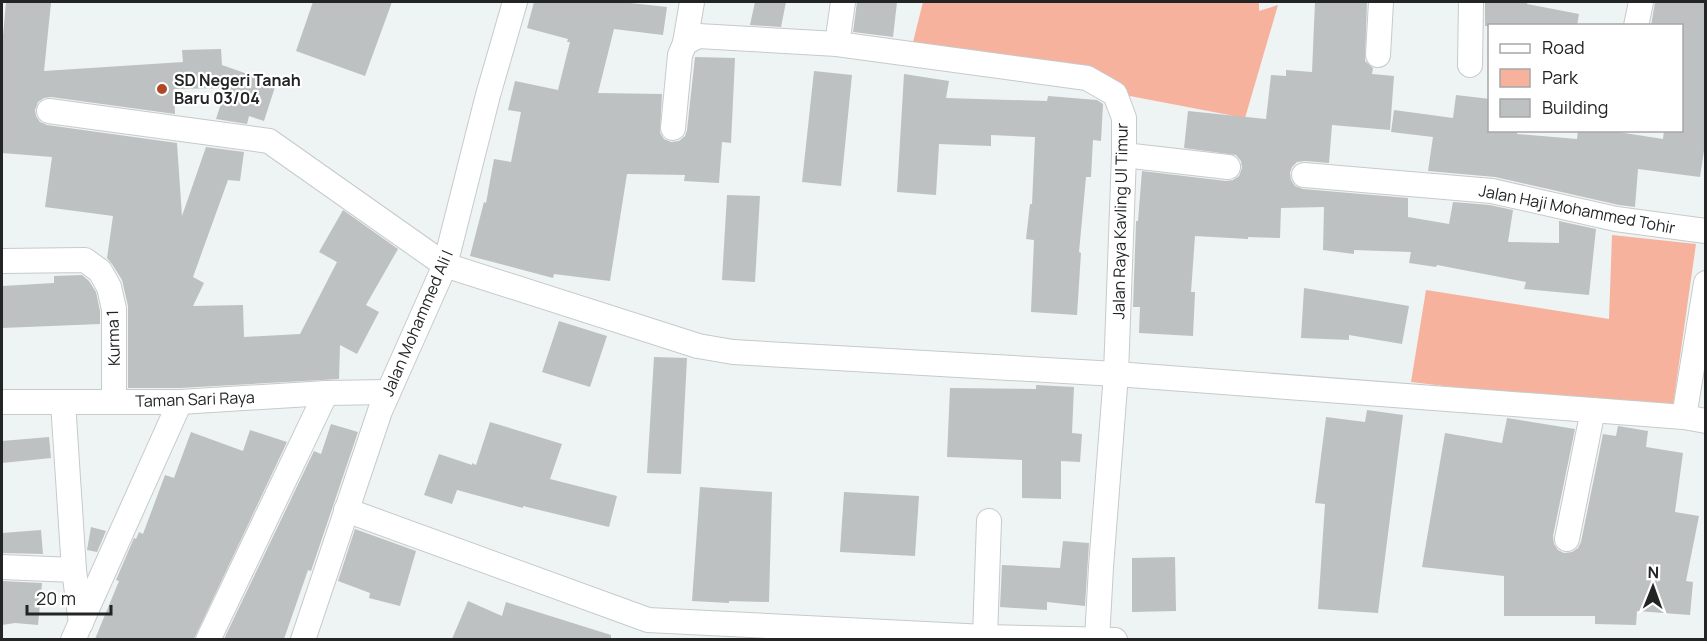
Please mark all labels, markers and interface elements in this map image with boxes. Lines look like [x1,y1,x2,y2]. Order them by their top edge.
legend [1488,24,1683,132]
text: Road [1542,35,1585,59]
text: Park [1542,65,1579,89]
place label: SD Negeri Tanah Baru 03/04 [174,69,301,109]
marker: SD Negeri Tanah Baru 03/04 [155,82,169,96]
text: Building [1542,95,1608,119]
street label: Jalan Raya Kavling Ul Timur [1107,122,1133,319]
street label: Jalan Haji Mohammed Tohir [1477,179,1677,239]
street label: Jalan Mohammed Ali I [376,247,458,399]
street label: Kurma 1 [101,310,125,366]
street label: Taman Sari Raya [135,386,255,412]
north arrow [1623,557,1683,617]
text: N [1647,561,1659,583]
scale bar [27,578,111,616]
text: 20 m [36,586,76,610]

